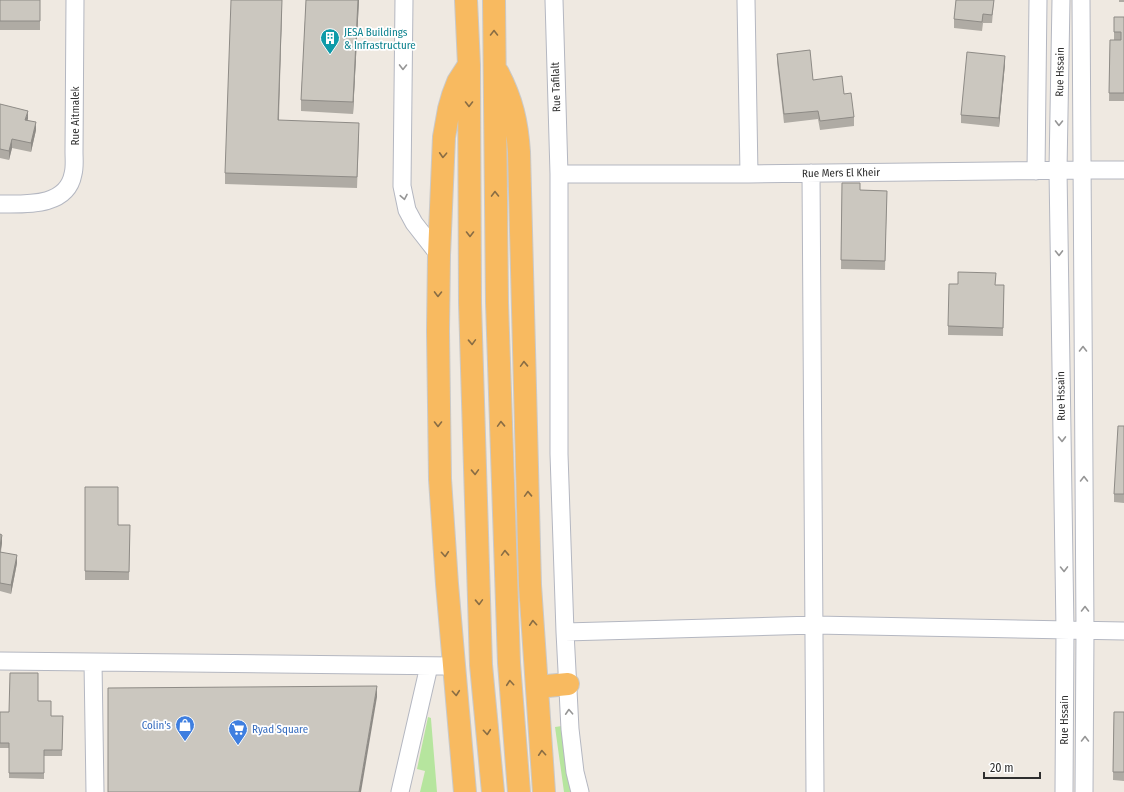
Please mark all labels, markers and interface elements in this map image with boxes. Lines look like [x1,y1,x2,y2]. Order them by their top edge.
place label: JESA Buildings & Infrastructure [344,26,416,52]
building icon: JESA Buildings & Infrastructure [319,27,341,55]
one-way arrow [490,30,498,36]
street label: Rue Hssain [1053,47,1067,97]
street label: Rue Tafilalt [549,61,563,112]
one-way arrow [399,64,407,70]
street label: Rue Aitmalek [69,86,82,146]
one-way arrow [465,101,473,107]
one-way arrow [1055,120,1063,126]
one-way arrow [439,152,447,158]
street label: Rue Mers El Kheir [802,166,880,180]
one-way arrow [491,191,500,197]
one-way arrow [399,194,408,200]
one-way arrow [466,231,474,237]
one-way arrow [1055,250,1063,256]
one-way arrow [434,291,442,297]
one-way arrow [467,339,476,345]
one-way arrow [1079,346,1087,352]
one-way arrow [520,361,529,367]
street label: Rue Hssain [1054,371,1068,421]
one-way arrow [434,421,442,427]
one-way arrow [496,421,505,427]
one-way arrow [1058,436,1066,442]
one-way arrow [471,469,480,475]
one-way arrow [1080,476,1088,482]
one-way arrow [524,491,532,497]
one-way arrow [501,550,509,556]
one-way arrow [440,551,449,557]
one-way arrow [1060,566,1068,572]
one-way arrow [475,599,483,605]
one-way arrow [1081,606,1089,612]
one-way arrow [529,620,538,626]
one-way arrow [506,680,515,686]
one-way arrow [452,690,461,696]
street label: Rue Hssain [1058,695,1071,745]
one-way arrow [565,709,574,715]
shop icon: Colin's [174,714,196,742]
supermarket icon: Ryad Square [227,718,249,746]
place label: Colin's [142,719,171,732]
place label: Ryad Square [252,723,308,736]
one-way arrow [483,729,492,735]
one-way arrow [1081,736,1089,742]
one-way arrow [537,750,546,756]
scale bar [984,754,1040,780]
text: 20 m [990,761,1014,775]

